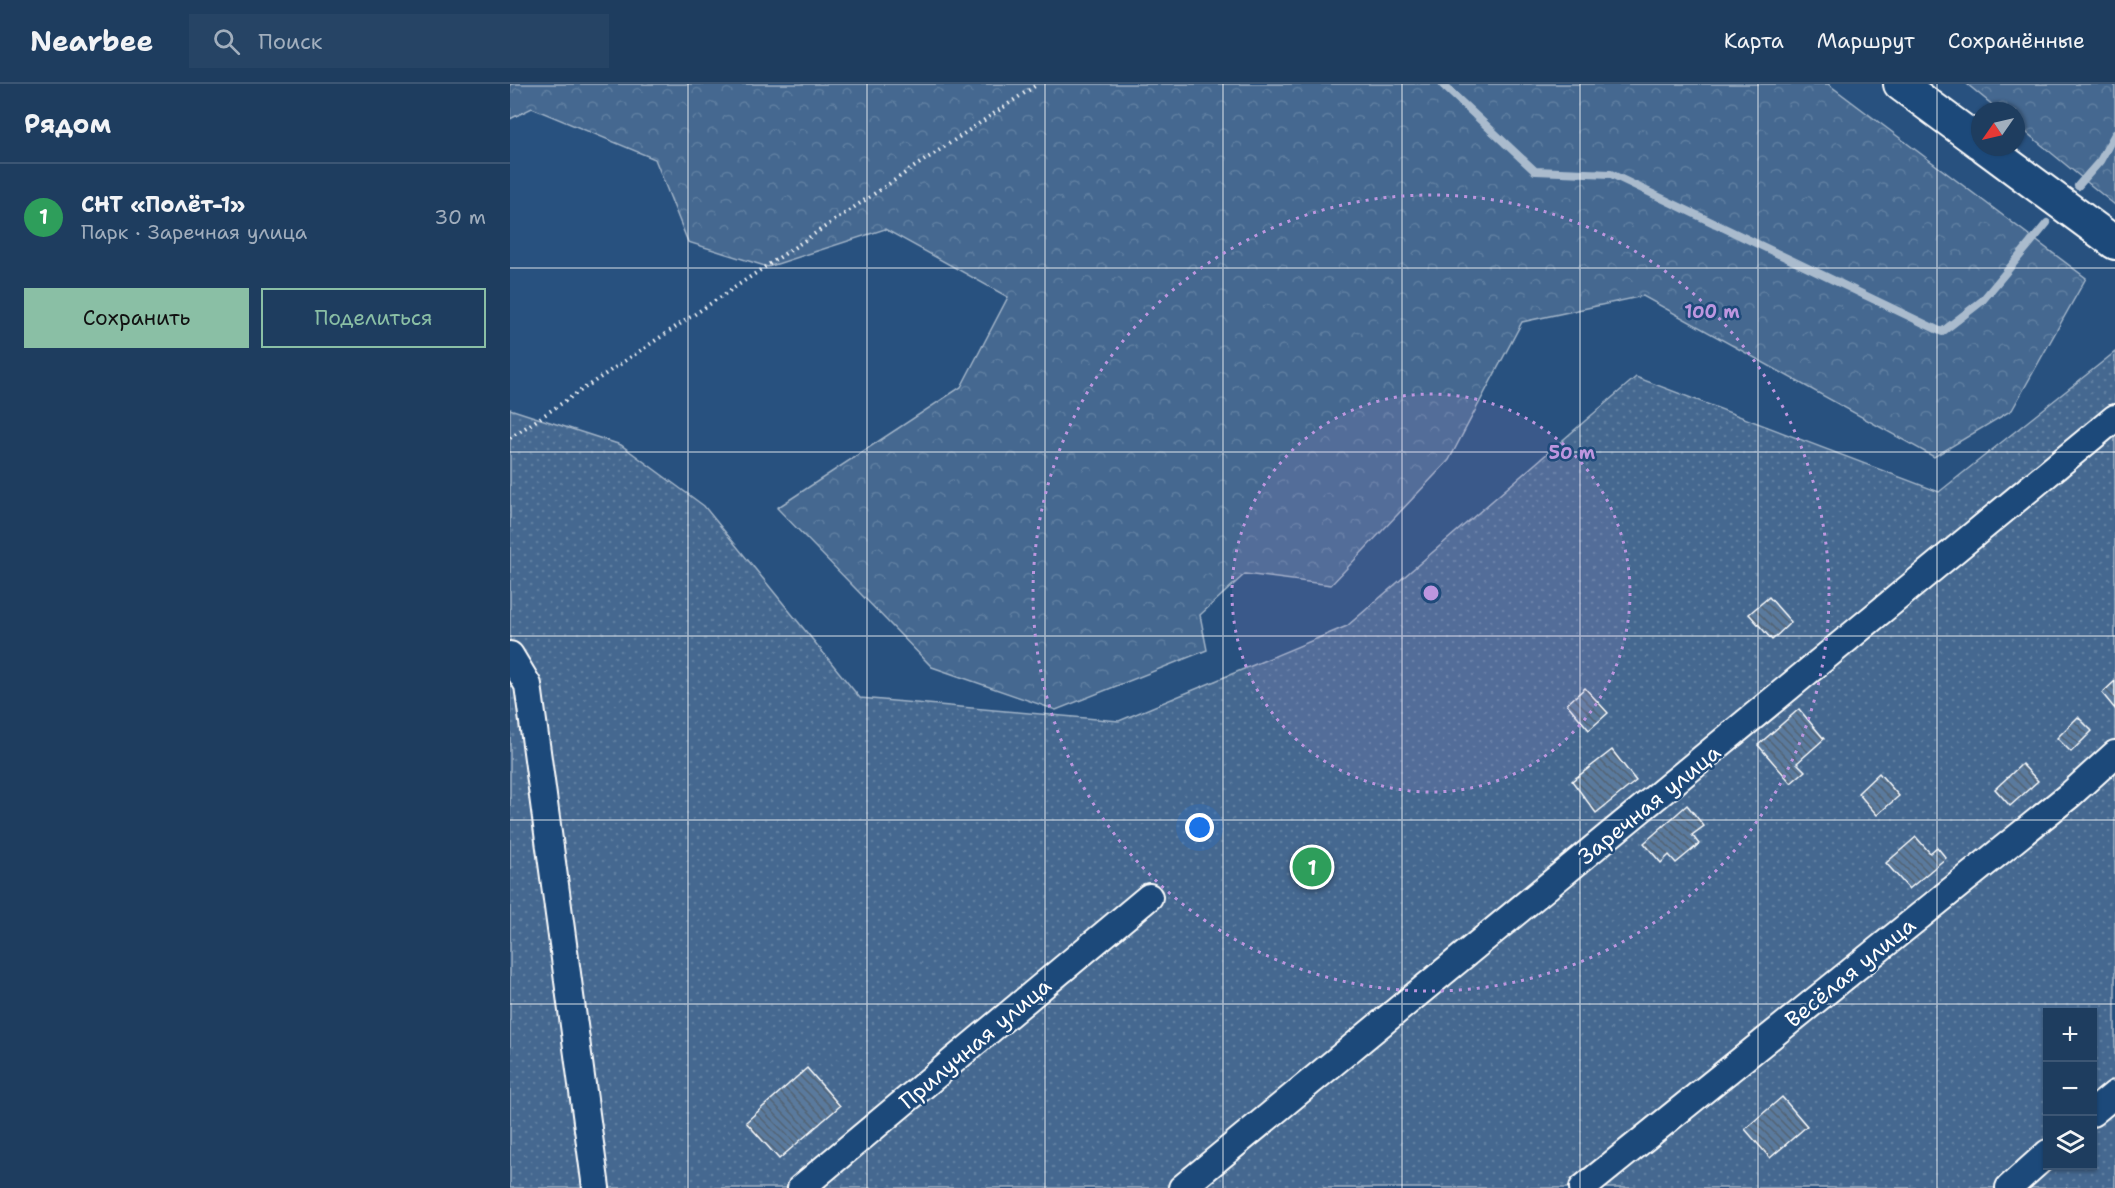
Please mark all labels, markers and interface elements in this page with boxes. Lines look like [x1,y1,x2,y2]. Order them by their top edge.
search box [189,14,609,68]
text: Nearbee [30,22,153,60]
icon: search [210,25,243,58]
text: Поиск [258,27,322,56]
text: Карта [1724,27,1784,55]
text: Маршрут [1817,27,1915,55]
text: Сохранённые [1948,27,2085,55]
north arrow [1971,102,2025,156]
text: Рядом [24,106,111,141]
text: СНТ «Полёт-1» [81,190,245,219]
text: 1 [39,204,48,230]
text: 30 m [434,204,486,230]
text: Парк · Заречная улица [81,219,307,245]
button: Сохранить [24,288,249,348]
button: Поделиться [261,288,486,348]
text: 100 m [1684,300,1740,324]
text: 50 m [1549,441,1596,465]
centre of rings [1421,583,1441,603]
street label: Заречная улица [1572,738,1727,871]
your location [1185,813,1214,842]
pin: 1 [1292,844,1332,890]
street label: Весёлая улица [1779,911,1922,1034]
street label: Прилучная улица [893,971,1058,1116]
map controls [2043,1008,2097,1170]
button: + [2043,1008,2097,1062]
button: − [2043,1062,2097,1116]
button: layers [2043,1116,2097,1170]

